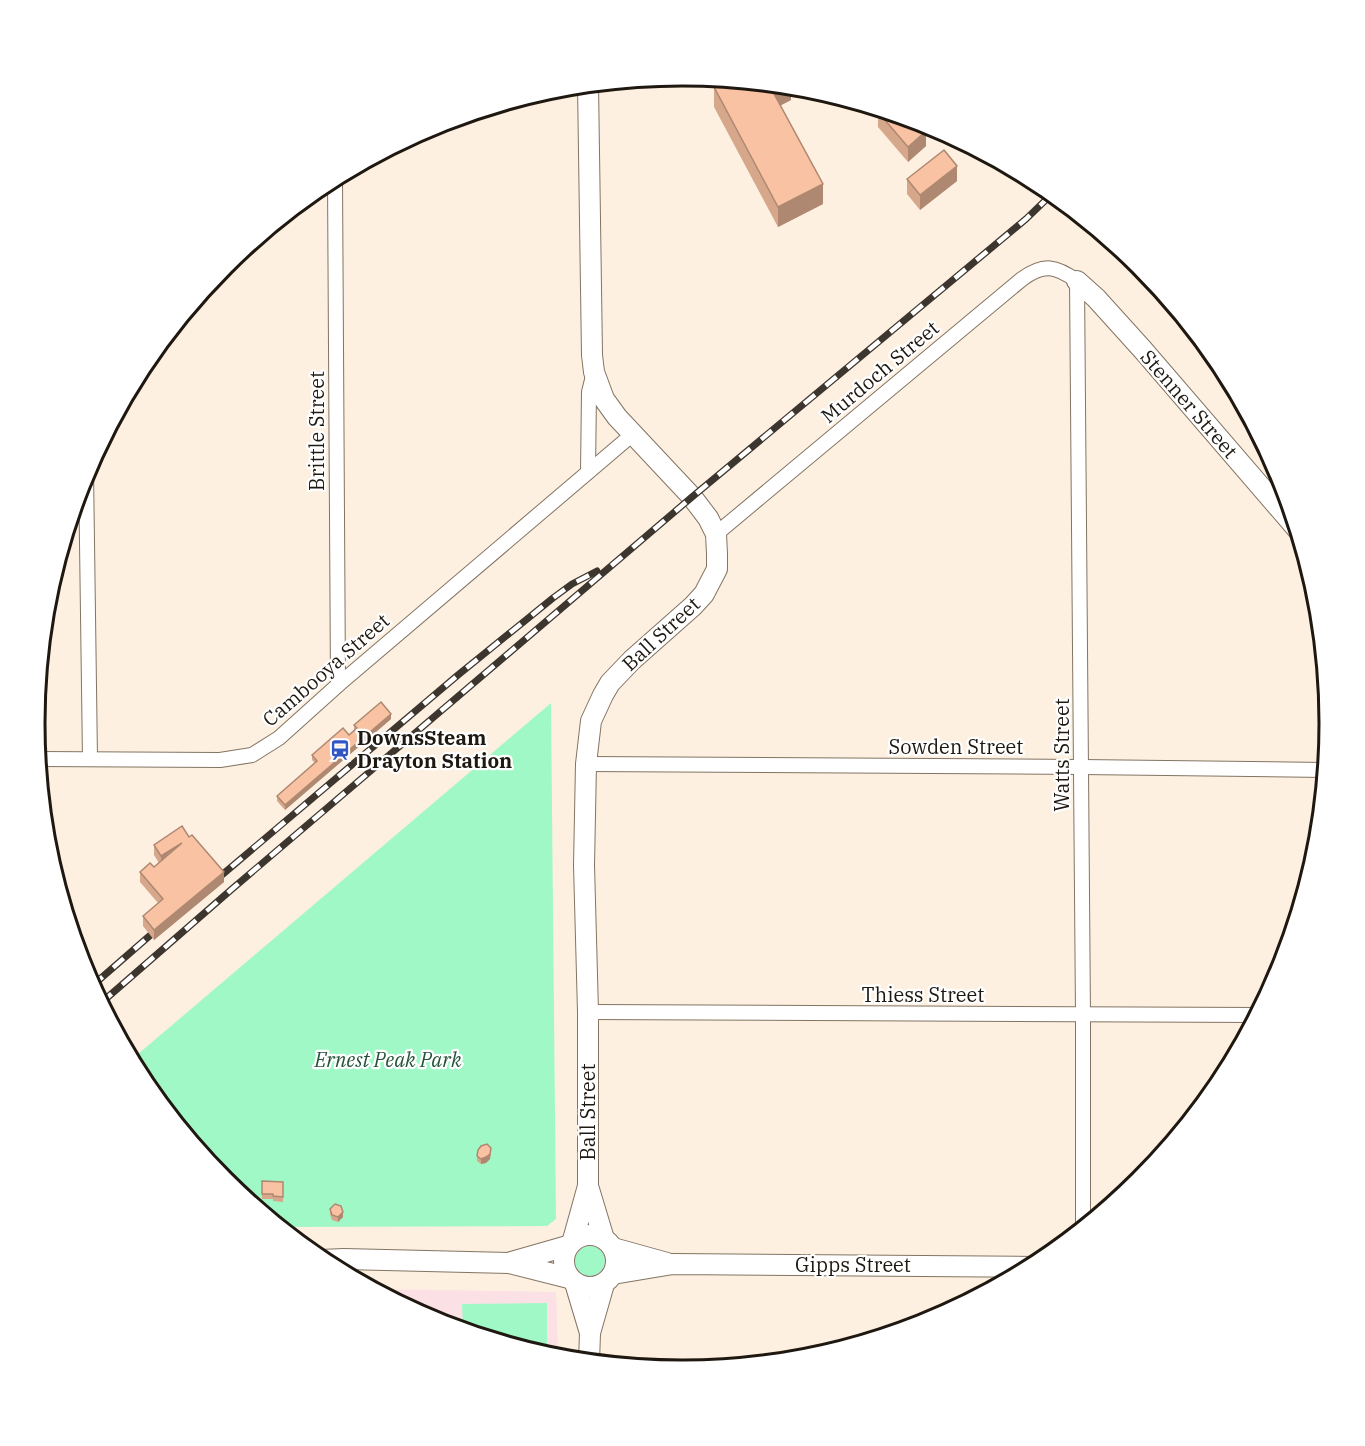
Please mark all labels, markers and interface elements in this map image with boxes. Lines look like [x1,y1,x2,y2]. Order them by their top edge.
street label: Murdoch Street [815,314,944,429]
street label: Stenner Street [1135,344,1244,464]
street label: Brittle Street [303,371,330,491]
street label: Ball Street [616,591,705,677]
street label: Cambooya Street [257,607,395,732]
street label: Watts Street [1048,698,1075,812]
place label: DownsSteam Drayton Station [357,724,512,774]
street label: Sowden Street [889,733,1023,760]
station icon: DownsSteam Drayton Station [328,738,352,762]
street label: Thiess Street [862,981,984,1008]
park label: Ernest Peak Park [313,1046,462,1073]
street label: Ball Street [574,1063,601,1161]
street label: Gipps Street [795,1251,911,1278]

